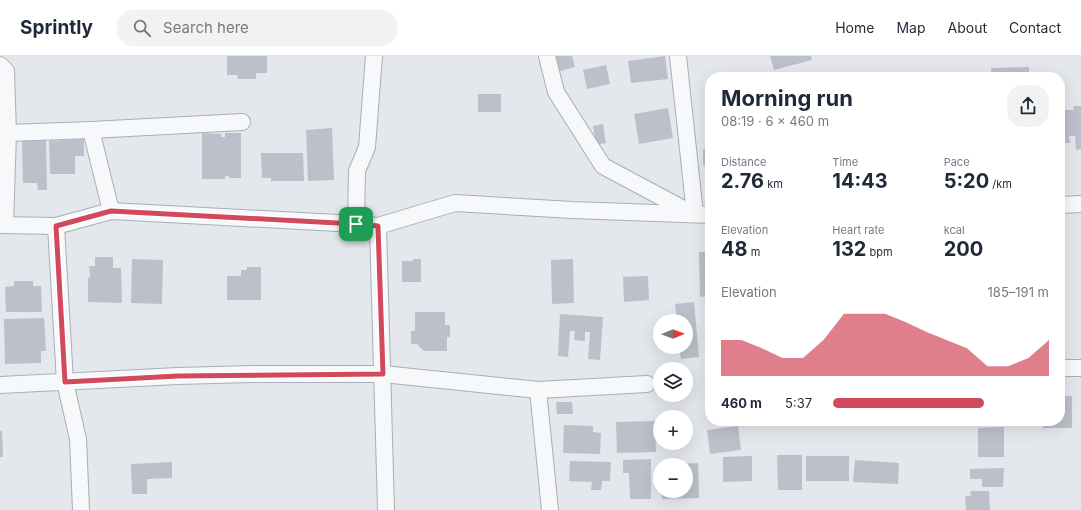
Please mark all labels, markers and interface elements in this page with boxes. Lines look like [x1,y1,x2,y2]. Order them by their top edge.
search box [117,10,397,46]
text: Sprintly [20,16,93,39]
icon: search [131,17,153,39]
text: Search here [163,18,249,37]
text: Home [835,19,874,36]
text: Map [896,19,926,36]
text: About [948,19,987,36]
text: Contact [1009,19,1061,36]
text: Morning run [721,85,853,111]
button: share [1007,85,1049,127]
text: 08:19 · 6 × 460 m [721,113,829,129]
text: Distance [721,155,766,169]
text: Time [832,155,858,169]
text: Pace [944,155,970,169]
text: 2.76 [721,169,764,193]
text: 14:43 [832,169,888,193]
text: 5:20 [944,169,989,193]
text: km [764,177,783,191]
text: /km [989,177,1012,191]
pin [339,207,373,241]
icon: arrive [345,213,367,235]
text: Elevation [721,223,768,237]
text: Heart rate [832,223,884,237]
text: kcal [944,223,965,237]
text: 48 [721,237,748,261]
text: 132 [832,237,866,261]
text: 200 [944,237,983,261]
text: m [748,245,760,259]
text: bpm [866,245,893,259]
text: Elevation [721,284,777,300]
text: 185–191 m [988,284,1049,300]
north arrow [653,314,693,354]
map controls [653,314,693,498]
button: layers [653,362,693,402]
text: 460 m [721,395,762,411]
text: 5:37 [785,395,812,411]
button: + [653,410,693,450]
button: − [653,458,693,498]

